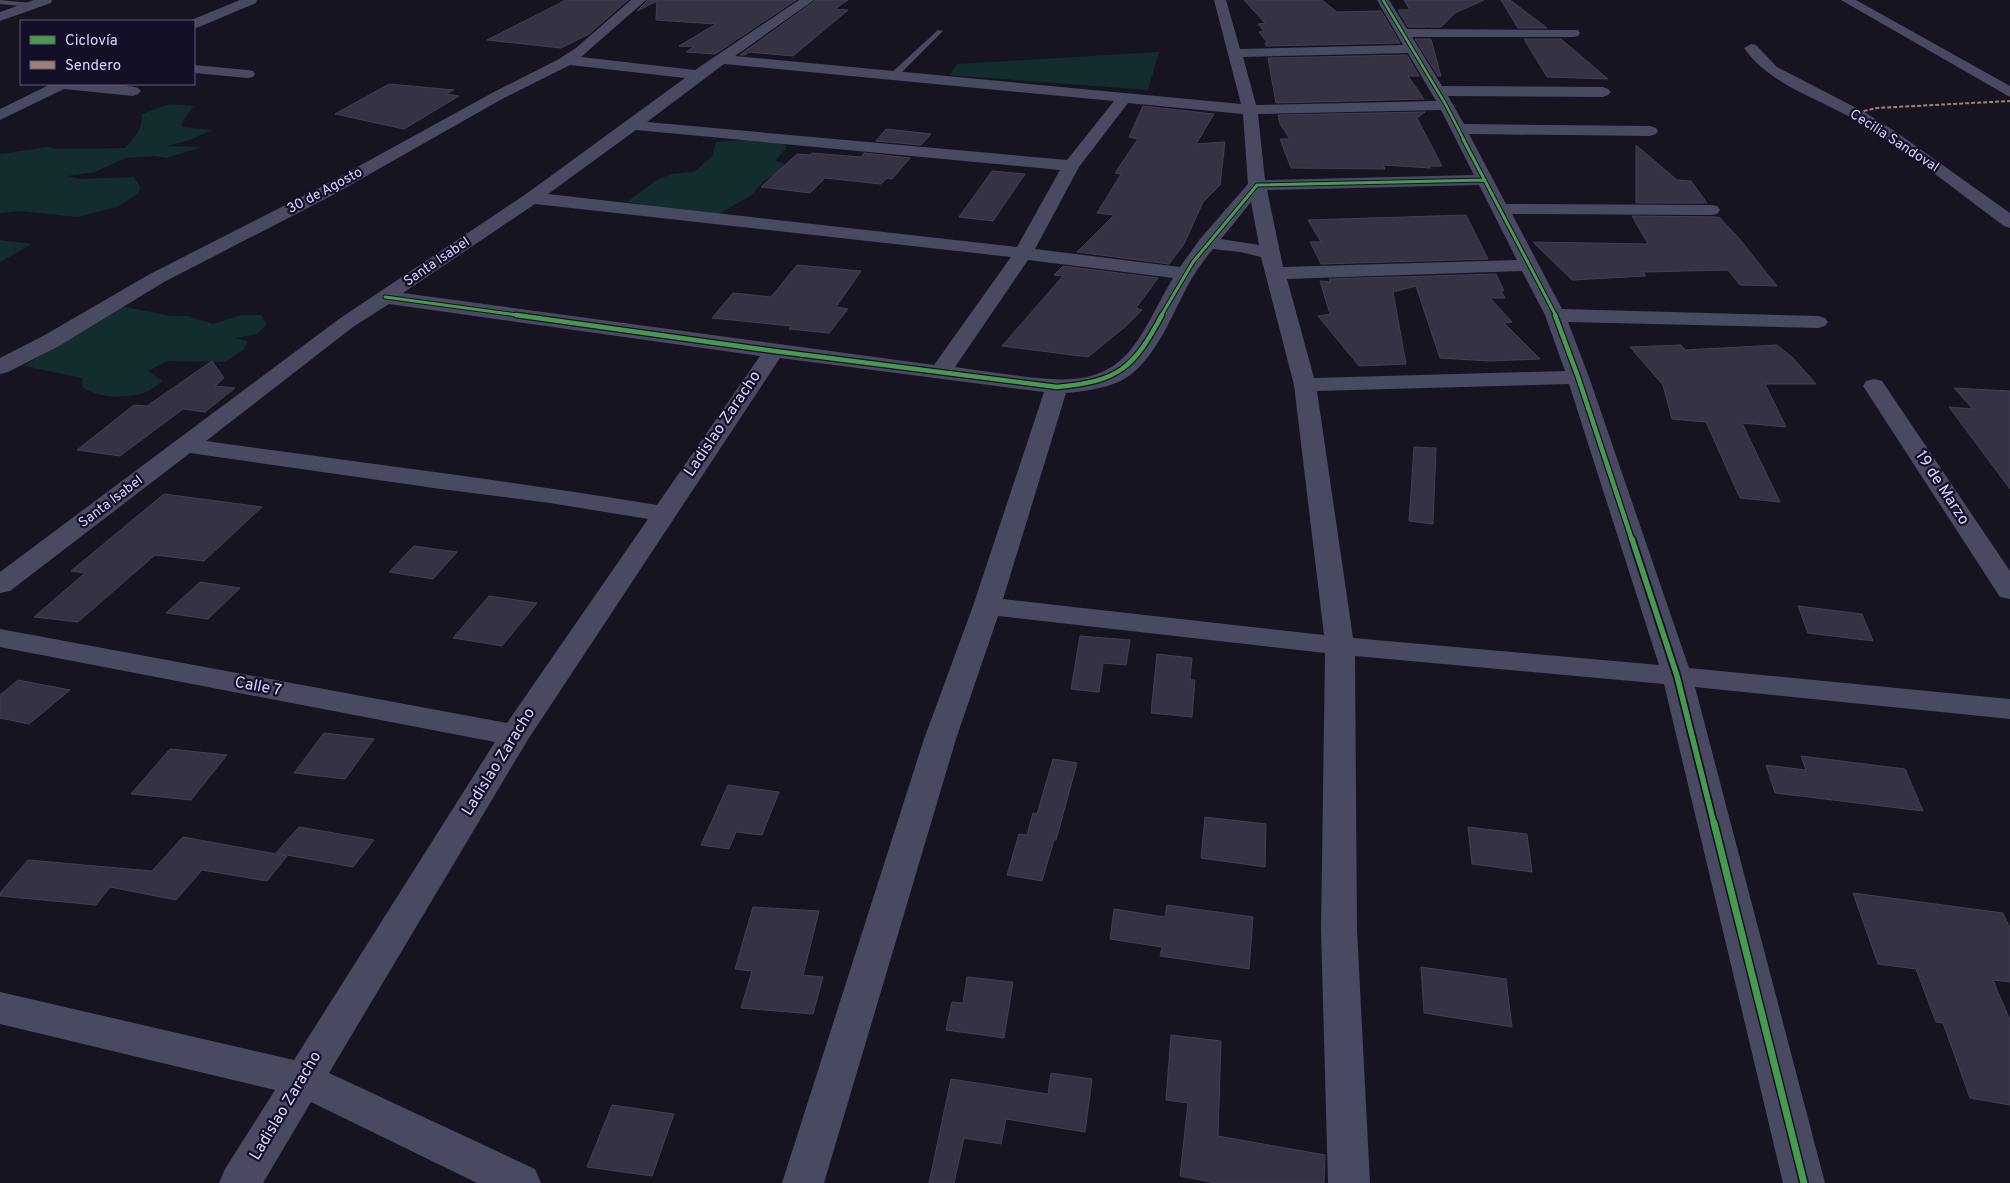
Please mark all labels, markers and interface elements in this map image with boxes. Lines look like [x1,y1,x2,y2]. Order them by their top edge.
legend [20,20,195,85]
text: Ciclovía [65,32,118,51]
text: Sendero [65,57,121,76]
street label: Cecilia Sandoval [1846,106,1942,176]
street label: 30 de Agosto [284,164,366,218]
street label: Santa Isabel [401,234,473,290]
street label: Ladislao Zaracho [680,367,766,481]
street label: 19 de Marzo [1911,447,1973,529]
street label: Santa Isabel [75,472,147,532]
street label: Calle 7 [233,673,283,701]
street label: Ladislao Zaracho [458,704,540,820]
street label: Ladislao Zaracho [246,1048,326,1164]

